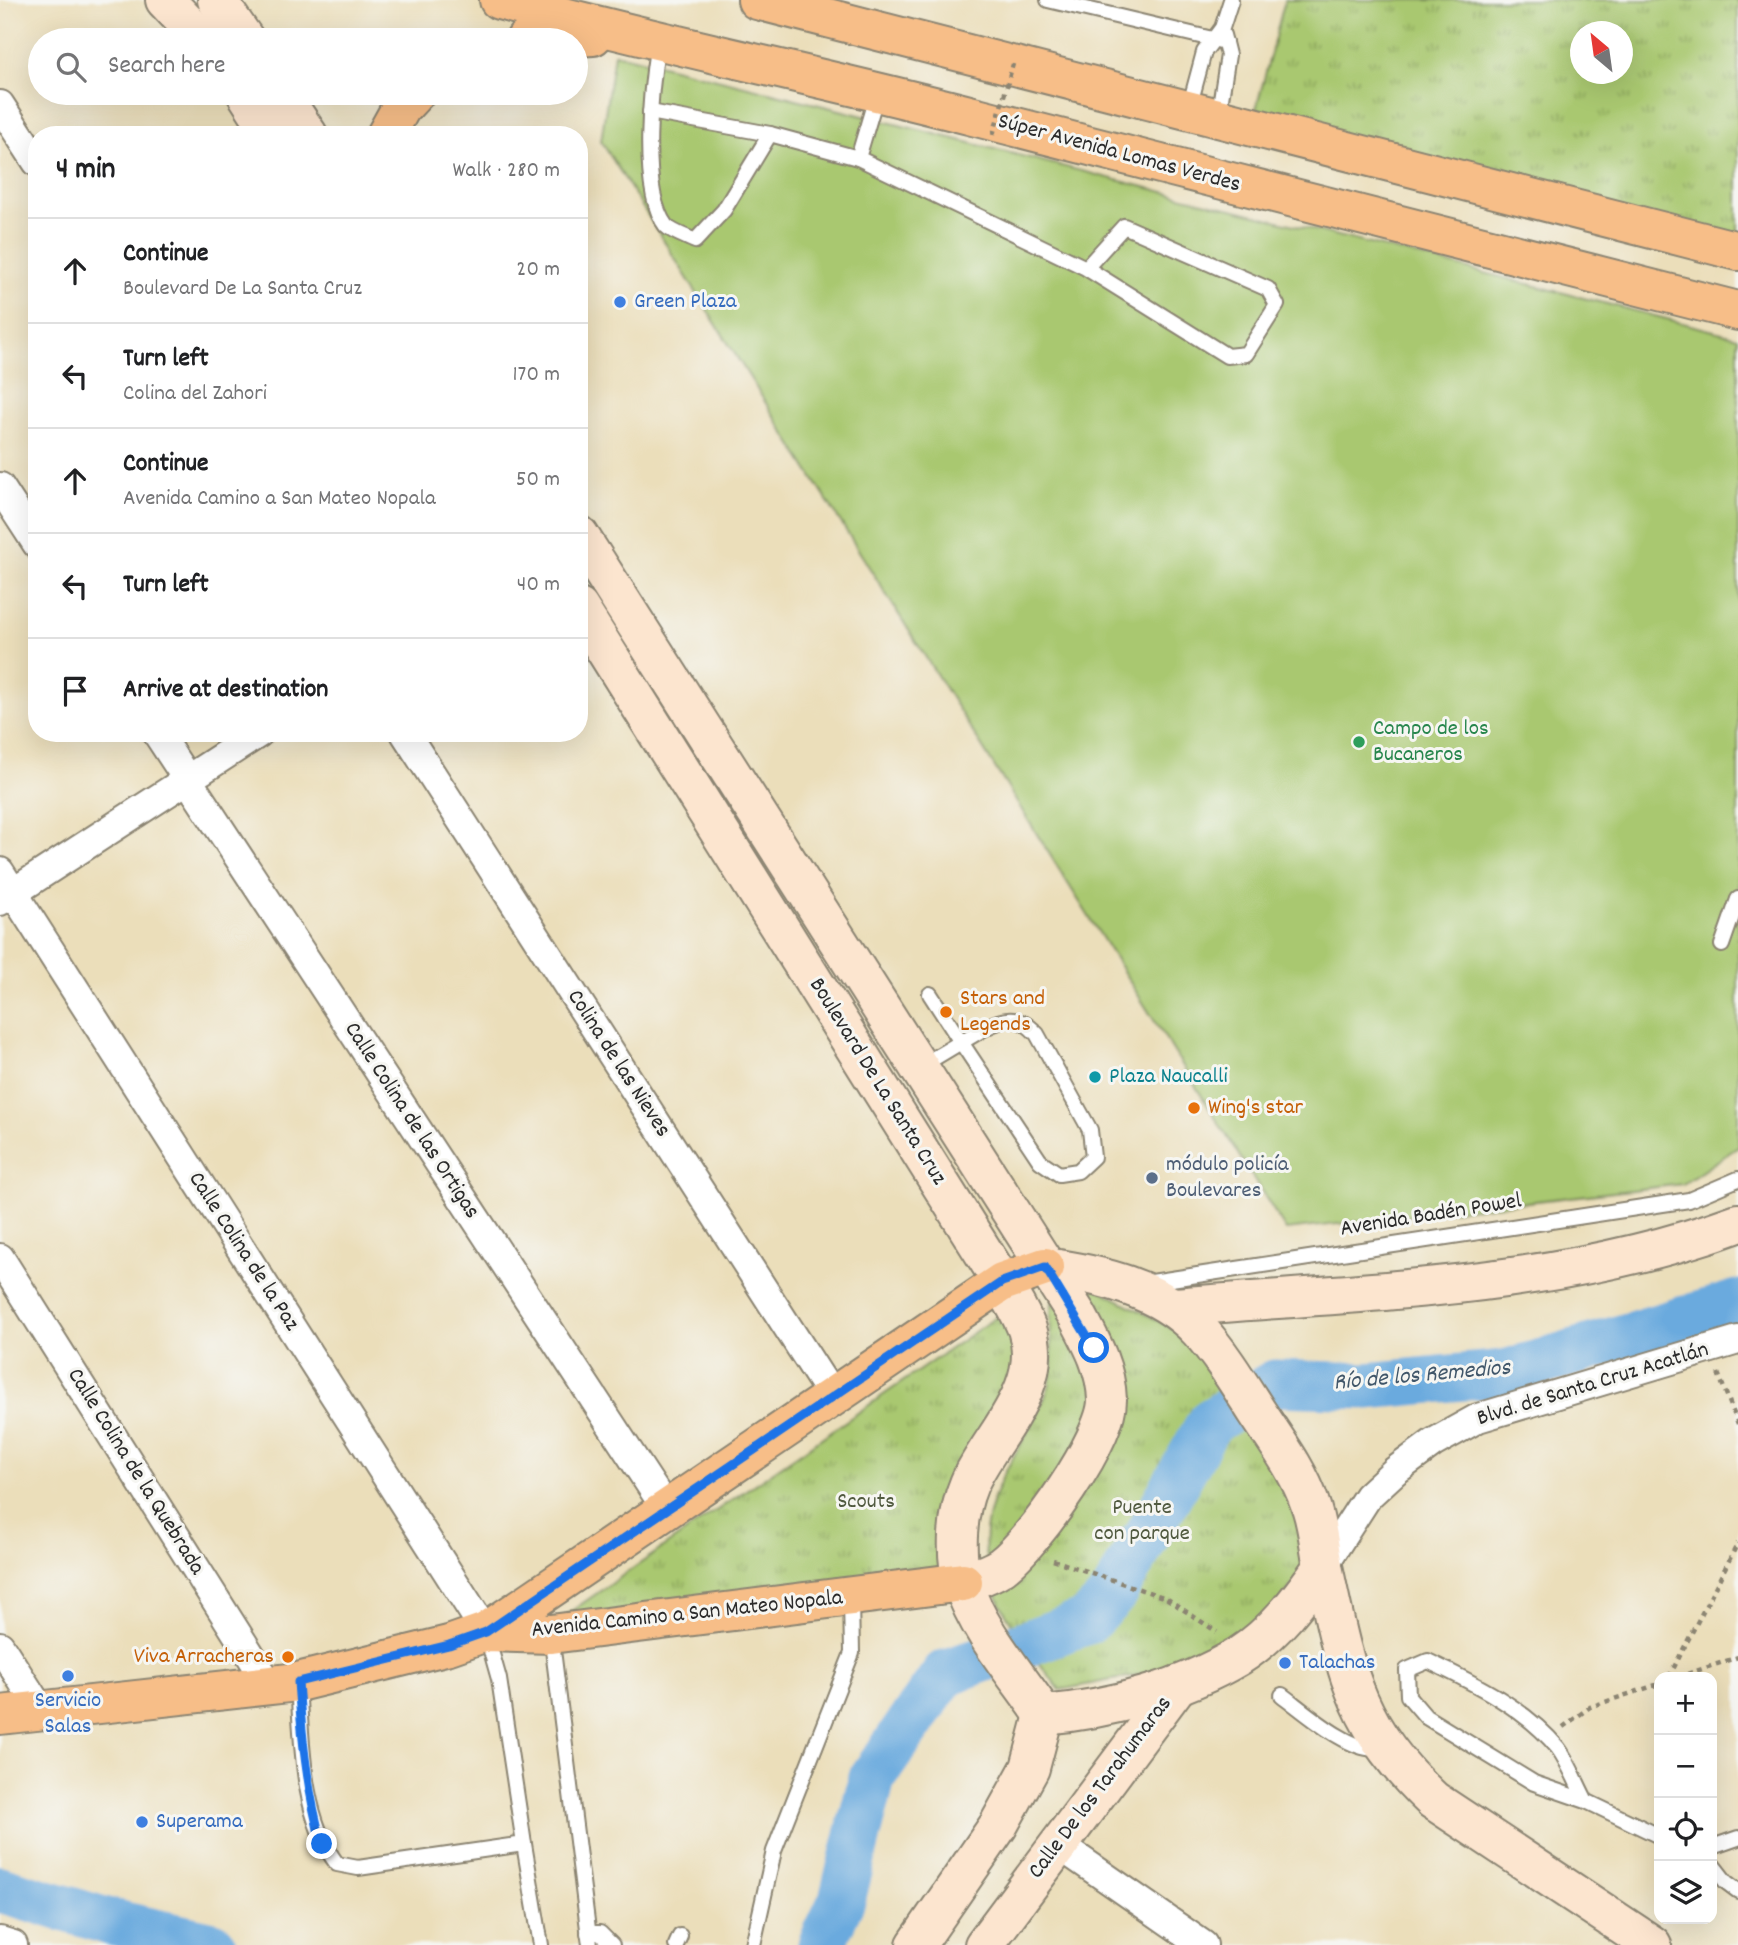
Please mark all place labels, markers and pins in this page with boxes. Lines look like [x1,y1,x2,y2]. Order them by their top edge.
place label: Green Plaza [634,286,738,319]
marker: Green Plaza [612,294,628,310]
place label: Campo de los Bucaneros [1373,713,1489,772]
marker: Campo de los Bucaneros [1351,734,1367,750]
place label: Stars and Legends [960,983,1045,1042]
marker: Stars and Legends [938,1004,954,1020]
place label: Plaza Naucalli [1109,1061,1228,1094]
marker: Plaza Naucalli [1087,1069,1103,1085]
place label: Wing's star [1208,1092,1304,1125]
marker: Wing's star [1186,1100,1202,1116]
place label: módulo policía Boulevares [1166,1149,1290,1208]
marker: módulo policía Boulevares [1144,1170,1160,1186]
place label: Viva Arracheras [134,1641,274,1674]
place label: Talachas [1299,1647,1376,1680]
marker: Viva Arracheras [280,1649,296,1665]
marker: Talachas [1277,1655,1293,1671]
marker: Servicio Salas [60,1668,76,1684]
place label: Servicio Salas [35,1685,101,1744]
place label: Superama [156,1806,244,1839]
marker: Superama [134,1814,150,1830]

